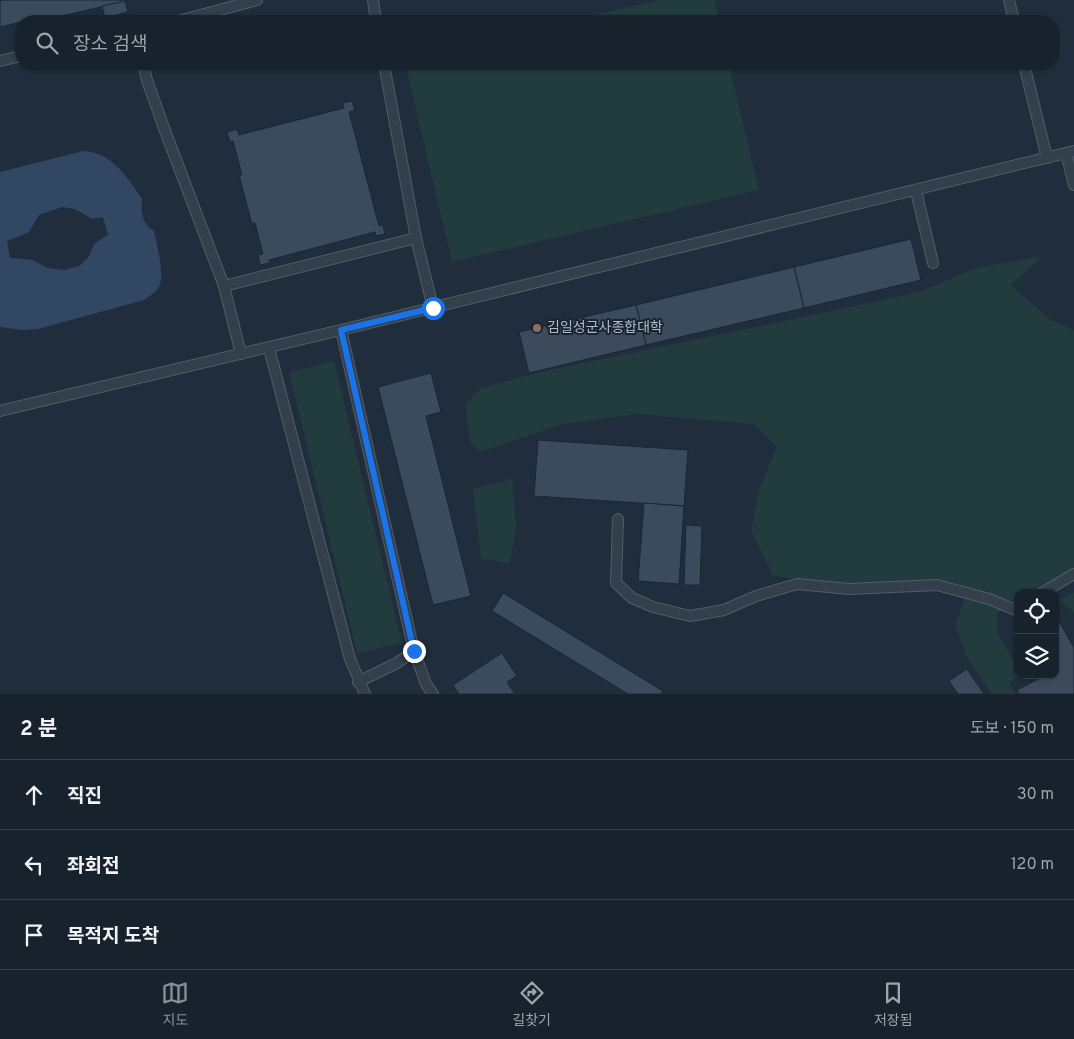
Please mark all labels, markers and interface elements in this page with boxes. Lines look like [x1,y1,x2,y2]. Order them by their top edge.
search box [15,15,1059,70]
icon: search [33,29,61,57]
text: 장소 검색 [73,33,147,57]
route start [422,297,445,320]
place label: 김일성군사종합대학 [547,319,663,337]
marker: 김일성군사종합대학 [531,322,543,334]
map controls [1014,589,1059,679]
button: locate [1014,589,1059,634]
button: layers [1014,634,1059,679]
route end [403,640,426,663]
text: 2 분 [20,716,57,743]
text: 도보 · 150 m [970,719,1054,739]
icon: ahead [20,781,48,809]
text: 직진 [67,785,102,809]
text: 30 m [1017,785,1054,805]
icon: left [20,851,48,879]
text: 좌회전 [67,855,119,879]
text: 120 m [1011,855,1054,875]
icon: arrive [20,921,48,949]
text: 목적지 도착 [67,925,159,949]
tab: 지도 [161,979,189,1030]
tab: 길찾기 [512,979,551,1030]
tab: 저장됨 [874,979,913,1030]

